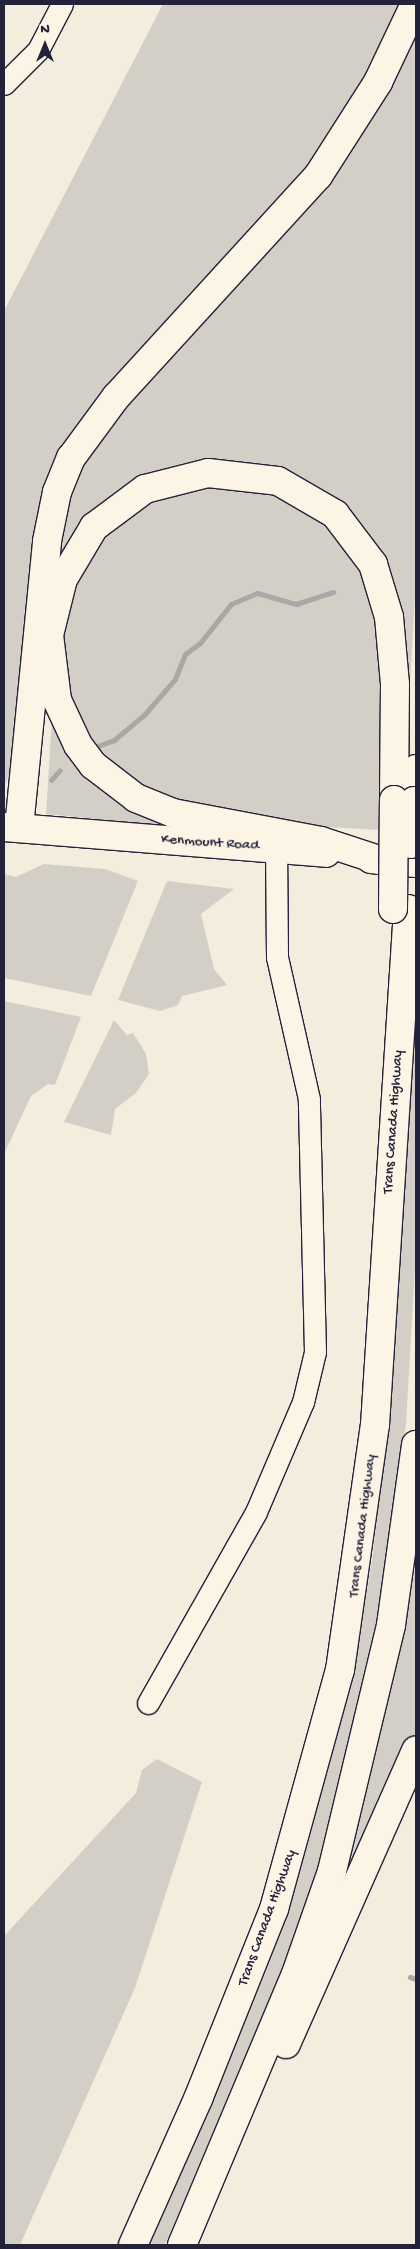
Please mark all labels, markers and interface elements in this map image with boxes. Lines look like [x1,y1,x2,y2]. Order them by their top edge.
north arrow [20,20,70,70]
text: N [40,21,50,38]
street label: Kenmount Road [160,831,260,855]
street label: Trans Canada Highway [380,1050,408,1194]
street label: Trans Canada Highway [345,1453,381,1599]
street label: Trans Canada Highway [235,1847,301,1989]

